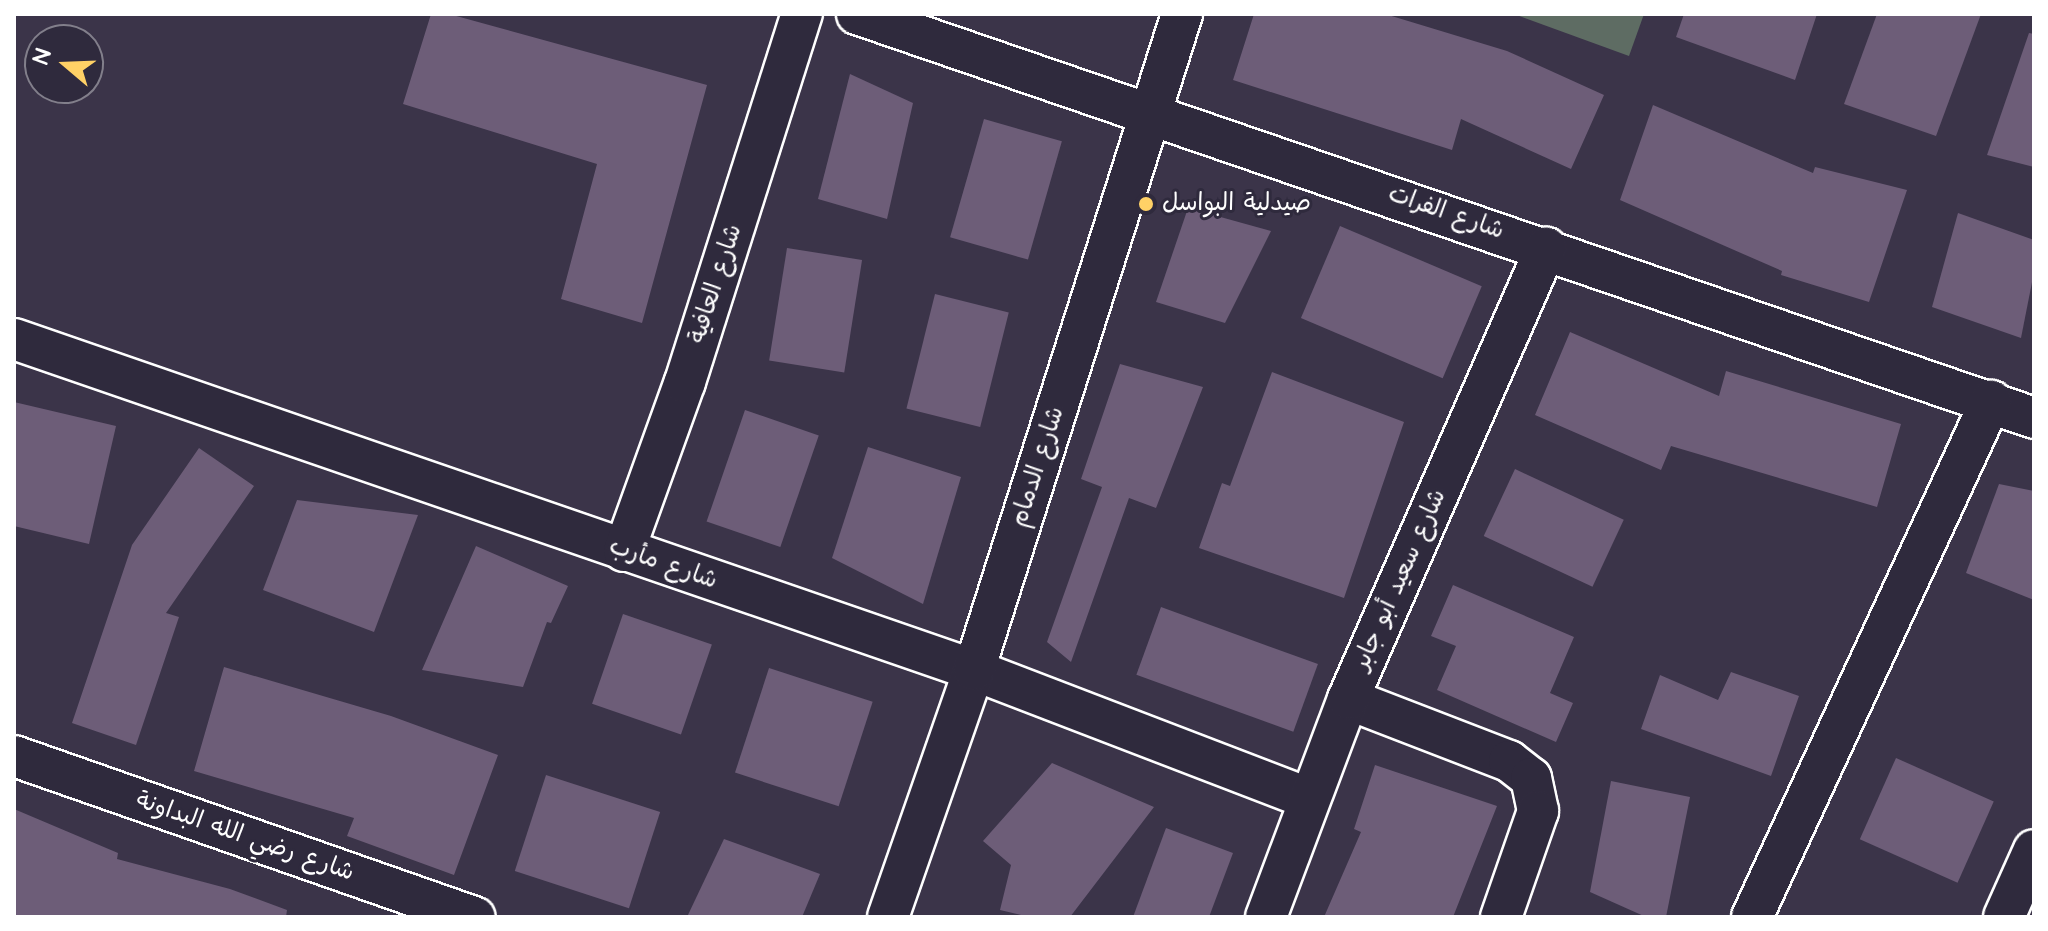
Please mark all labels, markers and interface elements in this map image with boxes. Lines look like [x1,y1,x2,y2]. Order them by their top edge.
north arrow [24,24,104,104]
text: N [26,45,60,68]
street label: شارع الفرات [1384,180,1508,246]
place label: صيدلية البواسل [1162,190,1311,218]
marker: صيدلية البواسل [1137,195,1155,213]
street label: شارع العافية [683,221,749,347]
street label: شارع الدمام [1005,403,1071,531]
street label: شارع سعيد أبو جابر [1347,485,1453,675]
street label: شارع مأرب [605,532,721,596]
street label: شارع رضي الله البداونة [132,786,358,888]

